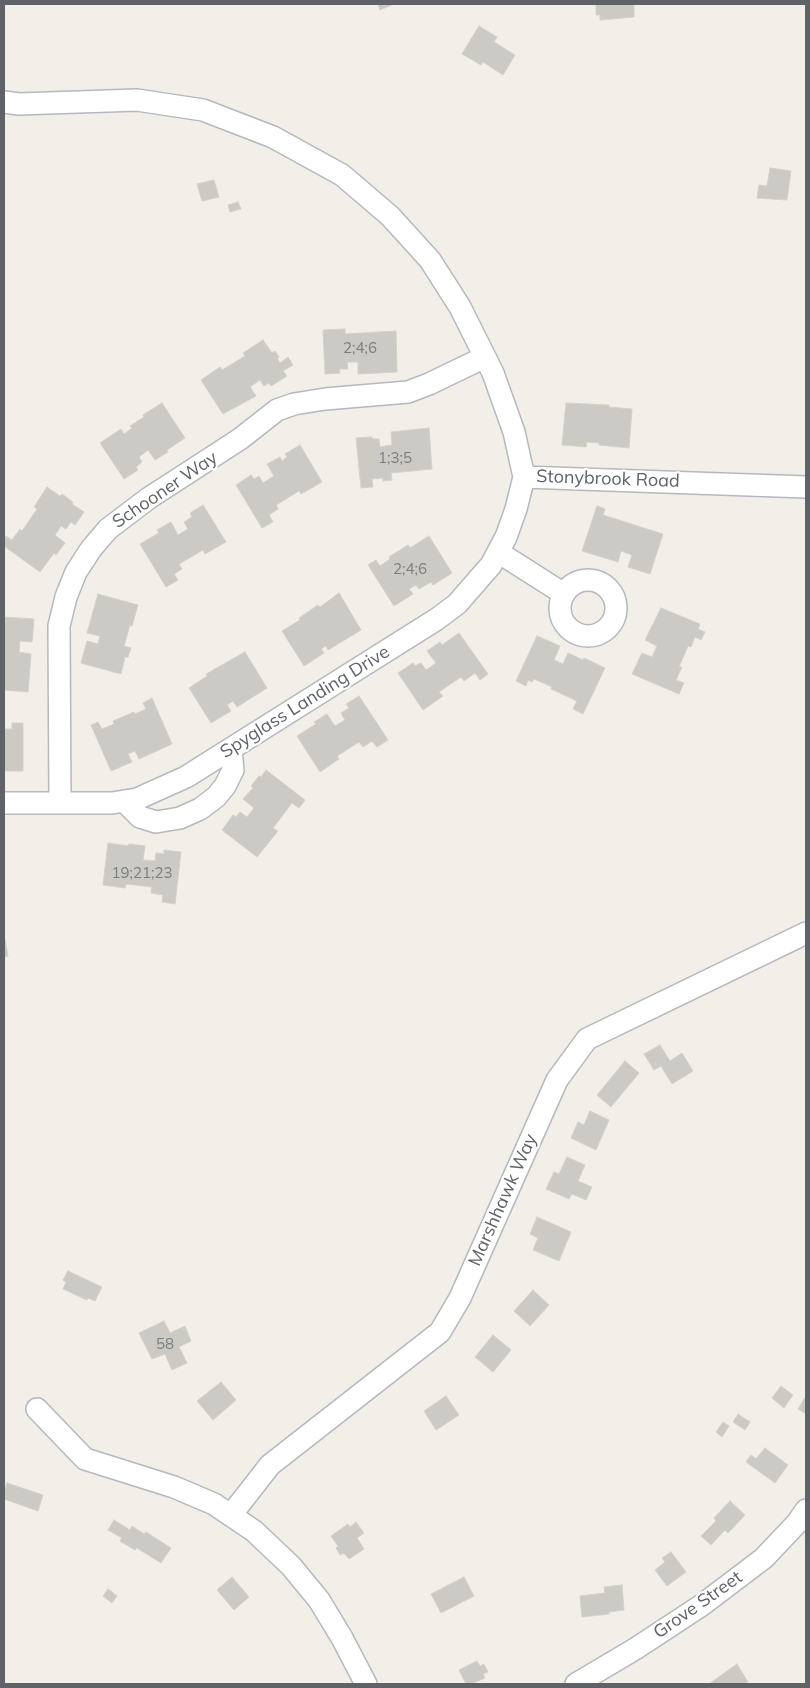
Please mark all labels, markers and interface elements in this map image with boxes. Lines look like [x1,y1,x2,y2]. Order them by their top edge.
house number: 2;4;6 [343,339,377,357]
street label: Schooner Way [108,447,222,533]
house number: 1;3;5 [378,449,412,467]
street label: Stonybrook Road [536,466,680,492]
house number: 2;4;6 [393,560,427,578]
street label: Spyglass Landing Drive [216,641,394,763]
house number: 19;21;23 [112,864,172,882]
street label: Marshhawk Way [464,1131,542,1269]
house number: 58 [156,1335,174,1353]
street label: Grove Street [649,1566,747,1644]

